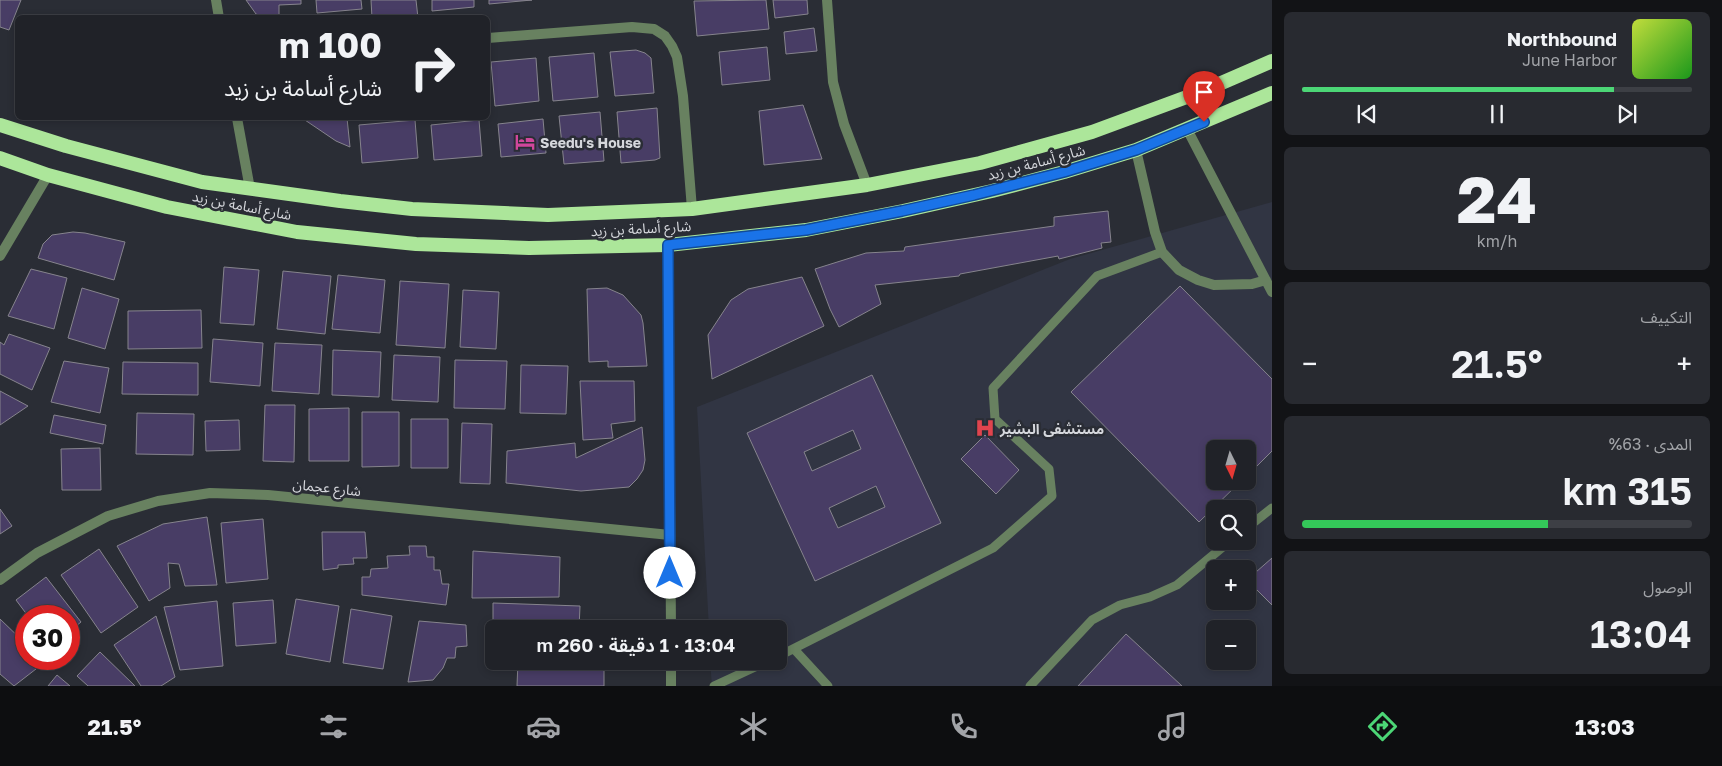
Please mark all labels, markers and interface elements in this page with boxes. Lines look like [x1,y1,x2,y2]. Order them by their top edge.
text: 100 m [279,24,382,66]
text: Northbound [1507,27,1617,50]
icon: right [400,35,465,100]
text: June Harbor [1522,50,1617,70]
pin [1183,71,1225,122]
text: شارع أسامة بن زيد [224,74,382,101]
icon: arrive [1190,78,1218,106]
icon: previous [1353,100,1381,128]
icon: pause [1483,100,1511,128]
icon: next [1613,100,1641,128]
hotel icon: Seedu's House [514,131,536,153]
place label: Seedu's House [540,134,641,151]
street label: شارع أسامة بن زيد [985,141,1088,186]
text: 24 [1457,159,1537,237]
street label: شارع أسامة بن زيد [190,187,293,226]
street label: شارع أسامة بن زيد [590,217,692,242]
text: km/h [1477,231,1517,251]
text: التكييف [1640,307,1692,327]
text: 21.5° [1451,341,1543,386]
text: − [1302,347,1317,380]
text: + [1677,347,1692,380]
hospital icon: مستشفى البشير [974,417,996,439]
place label: مستشفى البشير [999,420,1104,438]
text: المدى · 63% [1609,434,1692,454]
north arrow [1206,440,1256,490]
map controls [1206,440,1256,670]
text: 315 km [1563,468,1692,513]
street label: شارع عجمان [292,475,362,502]
button: search [1206,500,1256,550]
position arrow [643,546,695,598]
button: + [1206,560,1256,610]
text: الوصول [1643,577,1692,597]
speed limit sign: 30 [15,605,80,670]
text: 13:04 [1590,611,1692,656]
button: − [1206,620,1256,670]
text: 13:04 · 1 دقيقة · 260 m [536,633,736,656]
icon: filters [316,709,351,744]
icon: car [526,709,561,744]
icon: climate [736,709,771,744]
icon: phone [946,709,981,744]
icon: music [1155,709,1190,744]
icon: directions [1365,709,1400,744]
text: 21.5° [87,713,141,740]
text: 13:03 [1575,713,1635,740]

